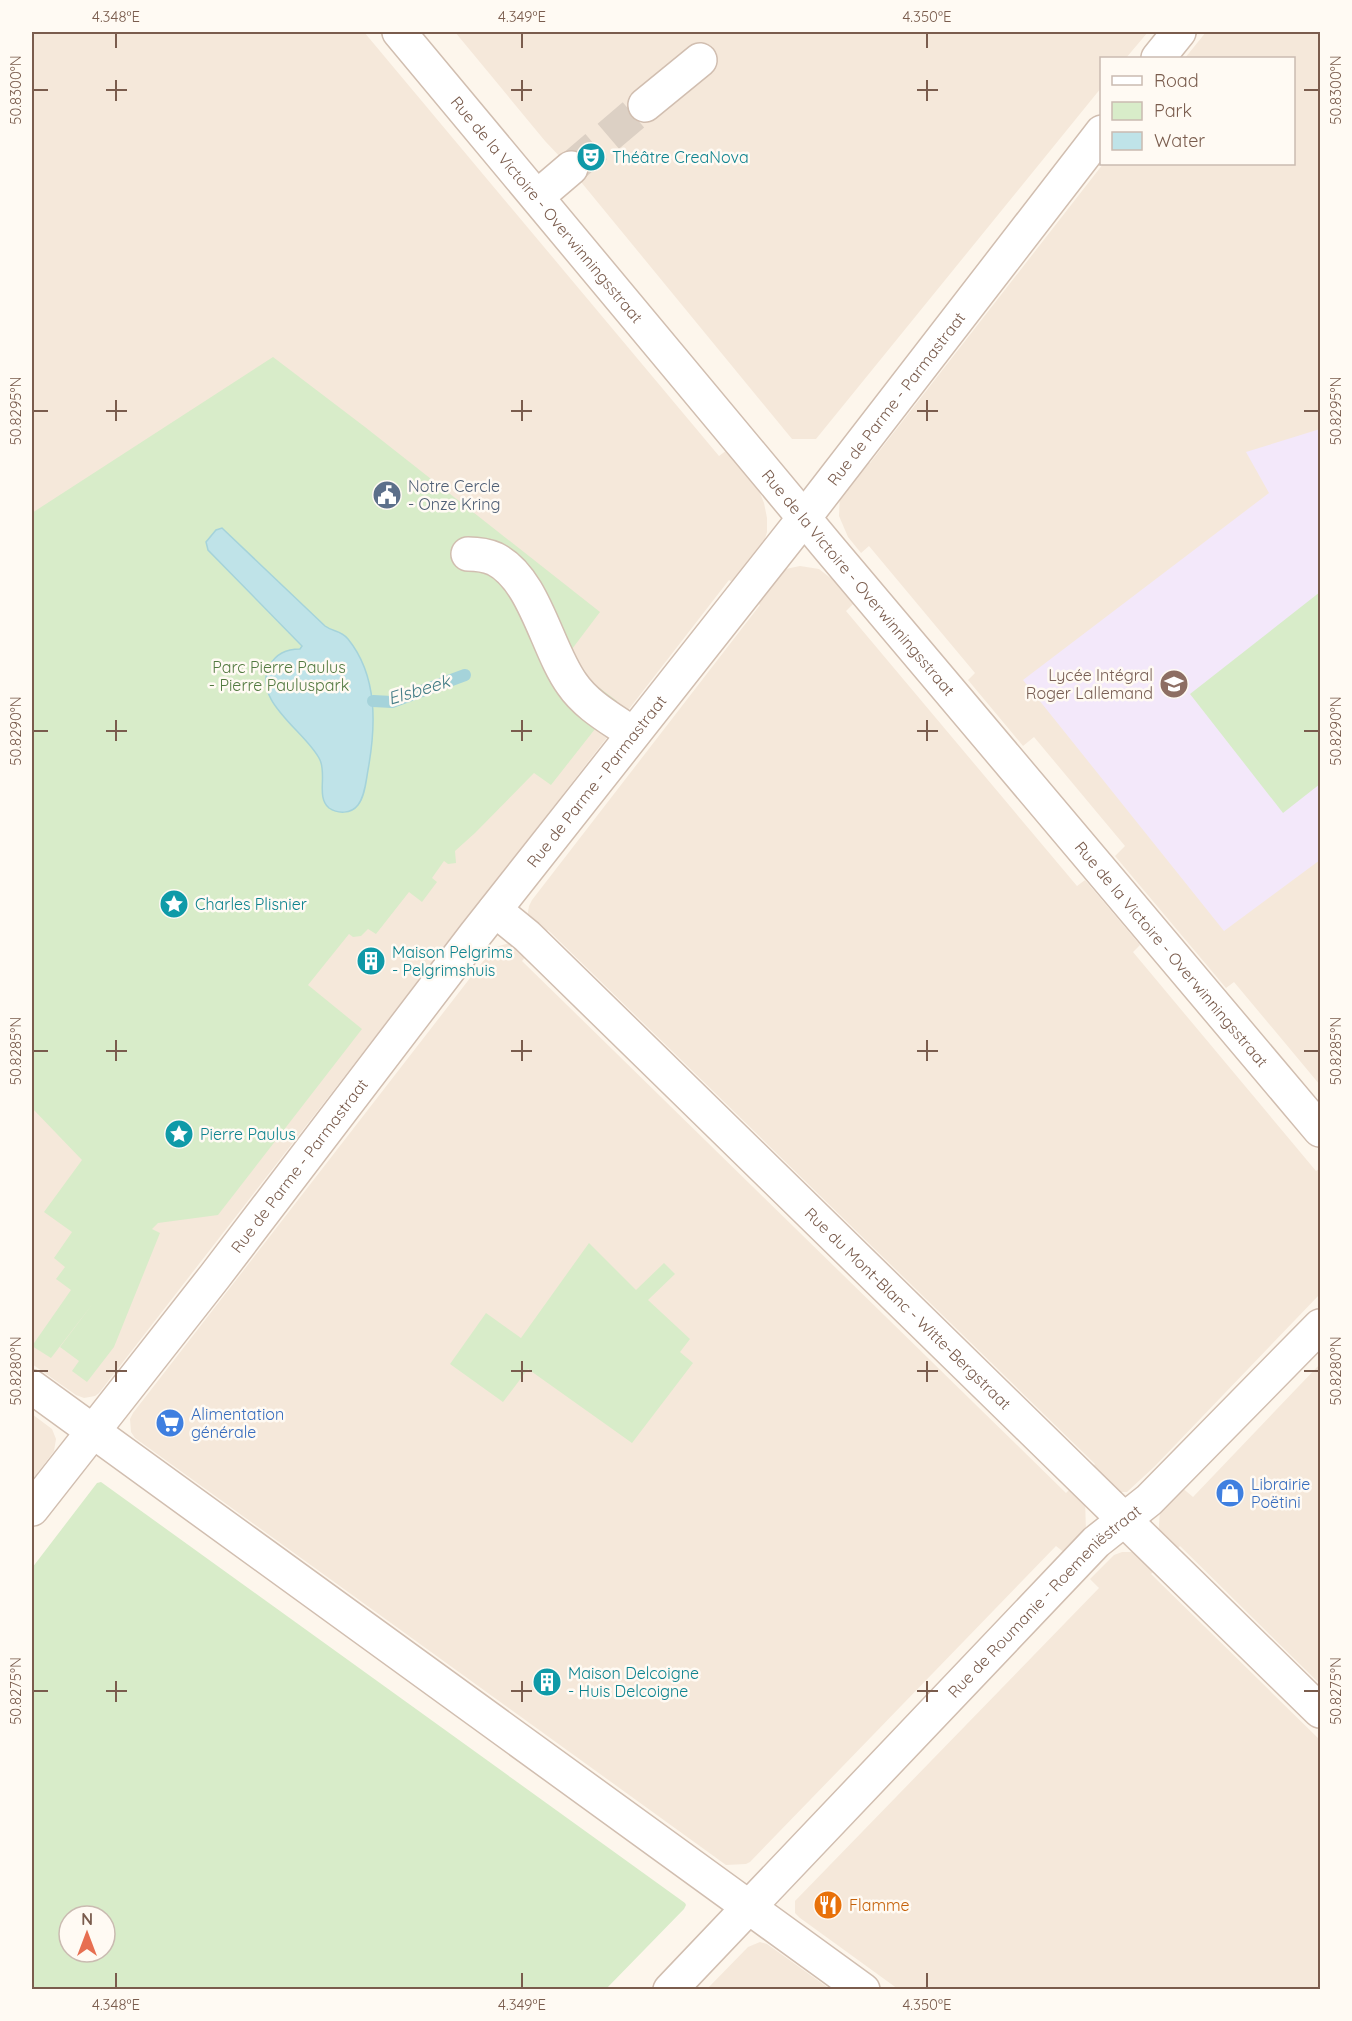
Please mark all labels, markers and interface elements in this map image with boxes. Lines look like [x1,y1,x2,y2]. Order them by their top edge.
text: 4.348°E [92,7,140,26]
text: 4.349°E [498,7,546,26]
text: 4.350°E [902,7,952,26]
text: 50.8300°N [6,55,25,125]
text: 50.8300°N [1326,55,1345,125]
legend [1100,57,1295,165]
text: Road [1154,69,1199,92]
street label: Rue de la Victoire - Overwinningsstraat [447,92,647,327]
text: Park [1154,99,1192,122]
text: Water [1154,129,1205,152]
theatre icon: Théâtre CreaNova [575,141,607,173]
place label: Théâtre CreaNova [612,147,749,167]
street label: Rue de Parme - Parmastraat [823,308,969,489]
text: 50.8295°N [6,377,25,445]
text: 50.8295°N [1326,377,1345,445]
street label: Rue de la Victoire - Overwinningsstraat [758,465,959,700]
place label: Notre Cercle - Onze Kring [408,476,501,514]
public building icon: Notre Cercle - Onze Kring [371,479,403,511]
park label: Parc Pierre Paulus - Pierre Pauluspark [209,657,349,695]
place label: Lycée Intégral Roger Lallemand [1026,665,1153,703]
school or university icon: Lycée Intégral Roger Lallemand [1158,668,1190,700]
water label: Elsbeek [385,669,454,710]
street label: Rue de Parme - Parmastraat [522,691,670,871]
text: 50.8290°N [6,696,25,766]
text: 50.8290°N [1326,696,1345,766]
street label: Rue de la Victoire - Overwinningsstraat [1071,837,1273,1071]
place icon: Charles Plisnier [158,888,190,920]
place label: Charles Plisnier [195,894,307,914]
place label: Maison Pelgrims - Pelgrimshuis [392,942,513,980]
building icon: Maison Pelgrims - Pelgrimshuis [355,945,387,977]
text: 50.8285°N [6,1017,25,1085]
text: 50.8285°N [1326,1017,1345,1085]
street label: Rue de Parme - Parmastraat [226,1075,372,1257]
place icon: Pierre Paulus [163,1118,195,1150]
place label: Pierre Paulus [200,1124,296,1144]
street label: Rue du Mont-Blanc - Witte-Bergstraat [801,1203,1015,1414]
text: 50.8280°N [6,1336,25,1406]
text: 50.8280°N [1326,1336,1345,1406]
place label: Alimentation générale [191,1404,284,1442]
supermarket icon: Alimentation générale [154,1407,186,1439]
place label: Librairie Poëtini [1251,1474,1310,1512]
shop icon: Librairie Poëtini [1214,1477,1246,1509]
street label: Rue de Roumanie - Roemeniëstraat [943,1500,1145,1702]
text: 50.8275°N [6,1657,25,1725]
text: 50.8275°N [1326,1657,1345,1725]
place label: Maison Delcoigne - Huis Delcoigne [568,1663,699,1701]
building icon: Maison Delcoigne - Huis Delcoigne [531,1666,563,1698]
restaurant icon: Flamme [812,1889,844,1921]
place label: Flamme [849,1895,910,1915]
north arrow [57,1904,117,1964]
text: N [81,1909,93,1929]
text: 4.348°E [92,1995,140,2014]
text: 4.349°E [498,1995,546,2014]
text: 4.350°E [902,1995,952,2014]

